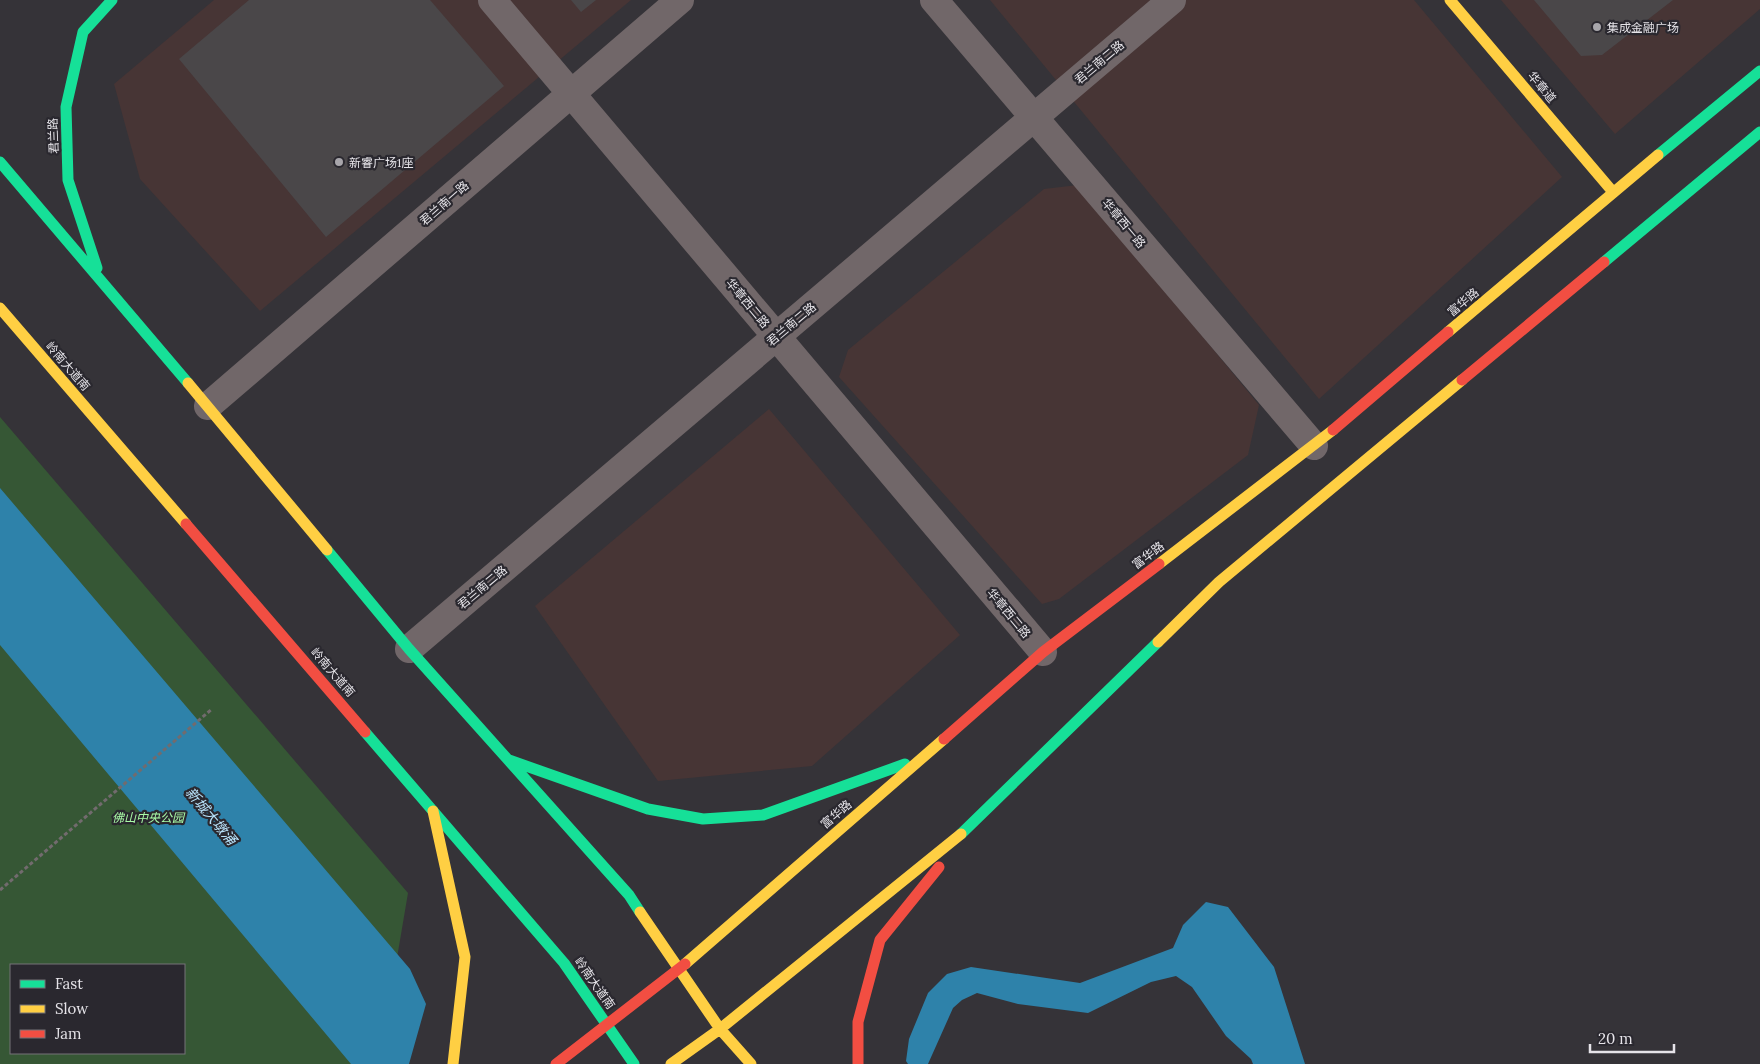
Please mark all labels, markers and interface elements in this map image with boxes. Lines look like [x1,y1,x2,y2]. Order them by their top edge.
place label: 集成金融广场 [1607,20,1679,35]
marker: 集成金融广场 [1591,21,1603,33]
street label: 君兰南二路 [1071,37,1127,87]
street label: 华章道 [1525,68,1559,106]
street label: 君兰路 [45,118,61,154]
place label: 新睿广场1座 [349,155,413,170]
marker: 新睿广场1座 [333,156,345,168]
street label: 君兰南一路 [416,178,472,228]
street label: 华章西一路 [1099,195,1149,251]
street label: 华章西二路 [723,275,773,331]
street label: 富华路 [1444,285,1482,319]
street label: 君兰南二路 [763,299,819,349]
street label: 岭南大道南 [43,338,93,394]
street label: 富华路 [1129,538,1167,572]
street label: 君兰南二路 [454,562,510,612]
street label: 华章西二路 [984,585,1034,641]
street label: 岭南大道南 [308,644,358,700]
water label: 新城大墩涌 [182,783,242,850]
street label: 富华路 [817,797,855,831]
park label: 佛山中央公园 [112,810,186,825]
street label: 岭南大道南 [572,954,618,1012]
legend [10,964,185,1054]
text: Fast [55,974,83,993]
text: Slow [55,999,88,1018]
scale bar [1590,1022,1674,1054]
text: Jam [54,1024,82,1043]
text: 20 m [1598,1029,1633,1048]

